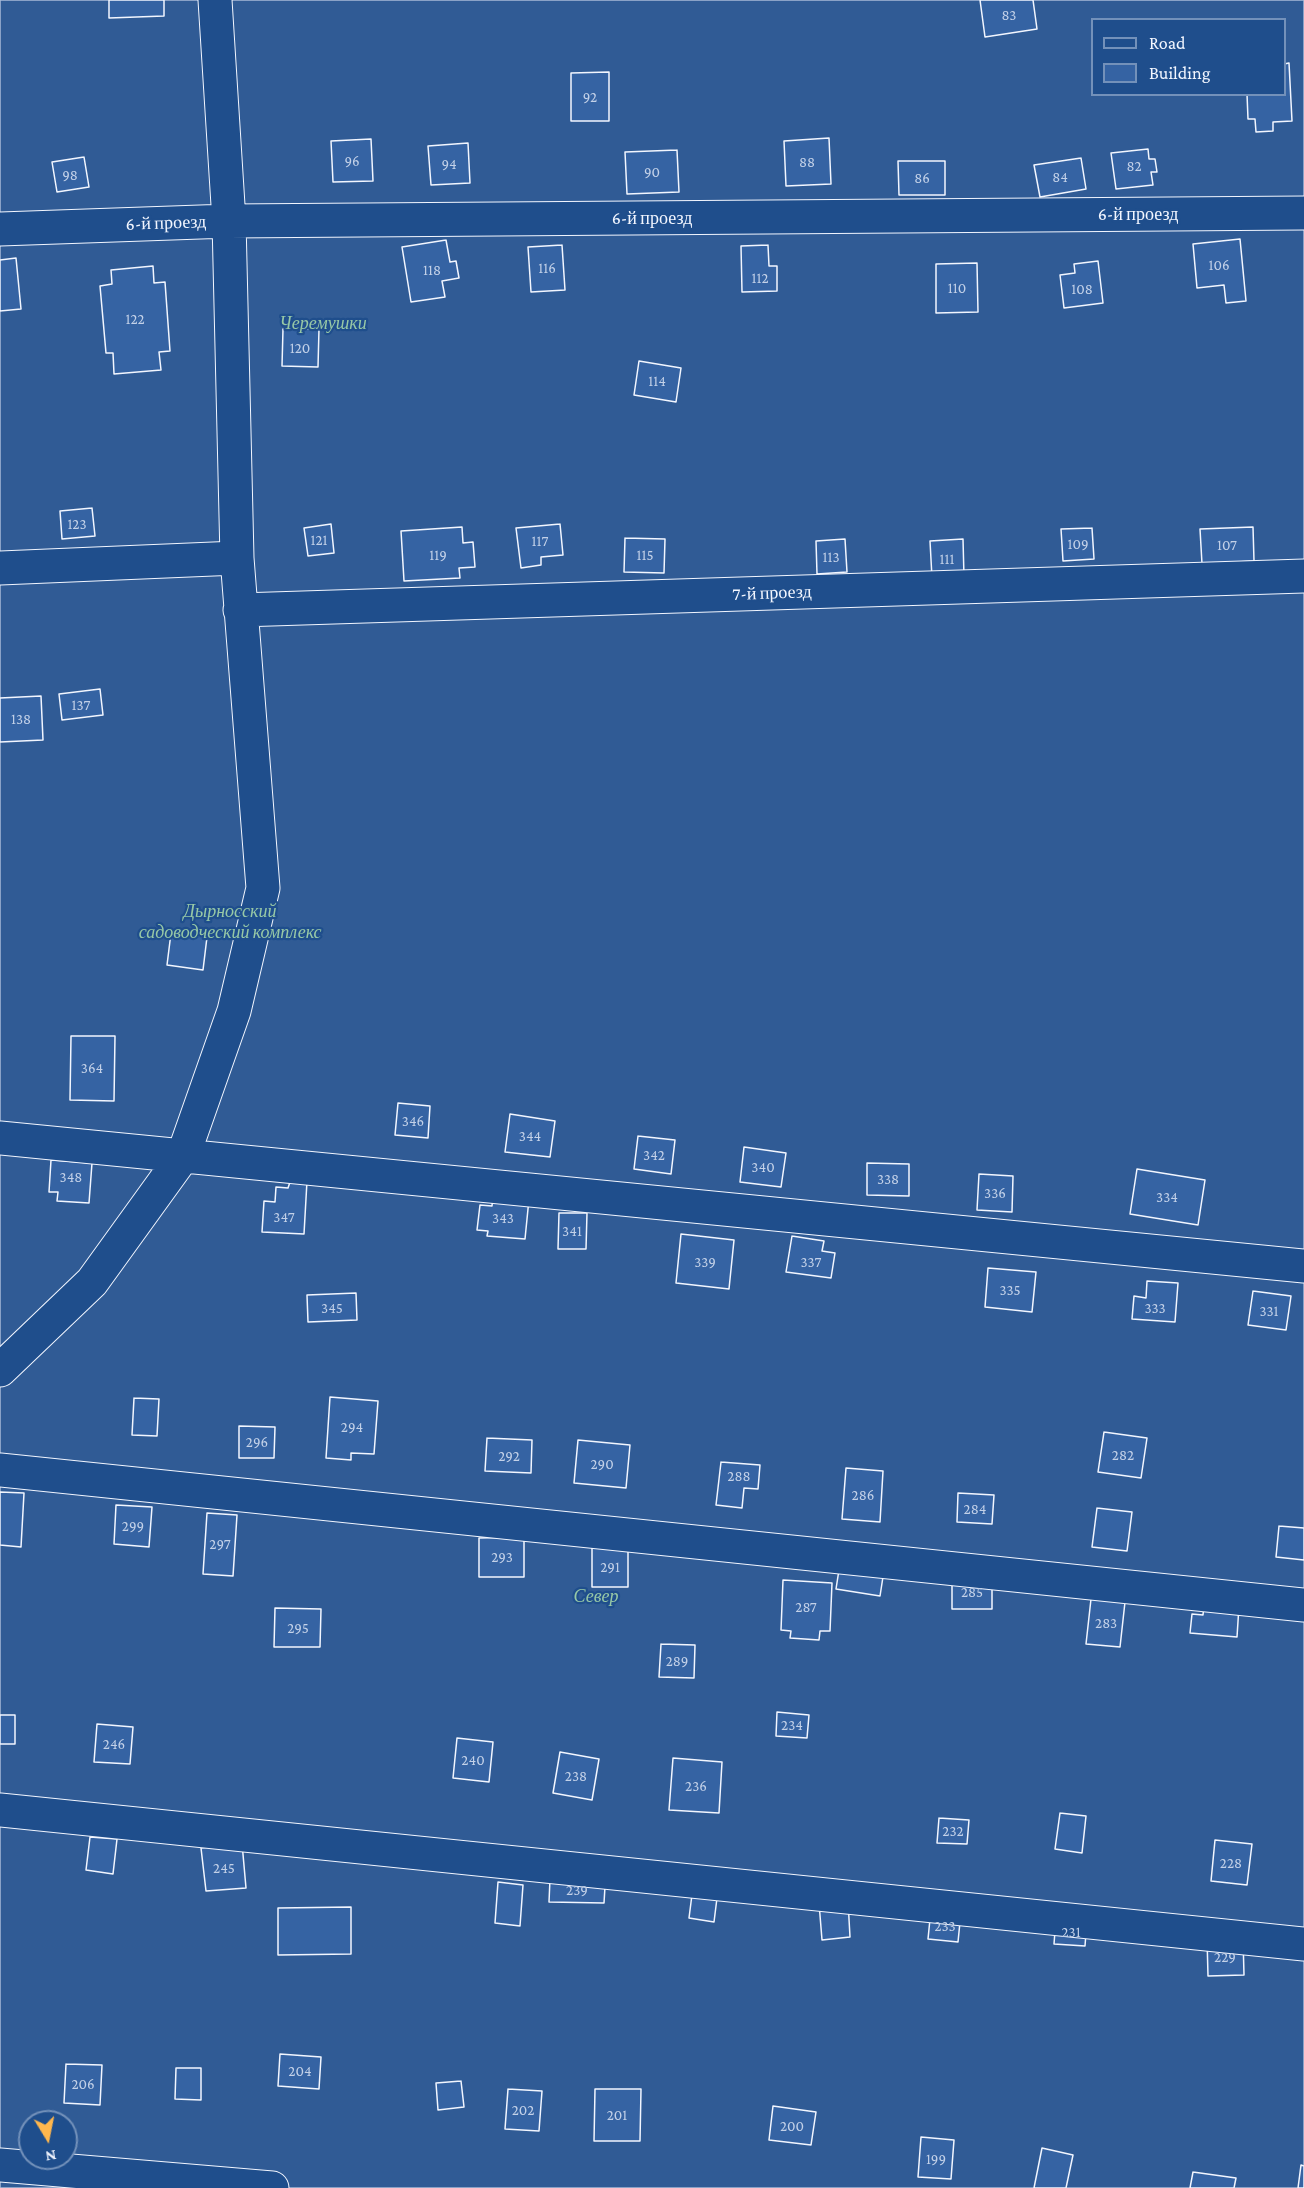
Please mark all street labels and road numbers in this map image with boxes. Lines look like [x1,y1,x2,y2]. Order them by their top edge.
street label: 6-й проезд [1098,203,1178,225]
street label: 6-й проезд [612,207,692,229]
street label: 6-й проезд [125,211,207,235]
street label: 7-й проезд [732,581,812,605]

